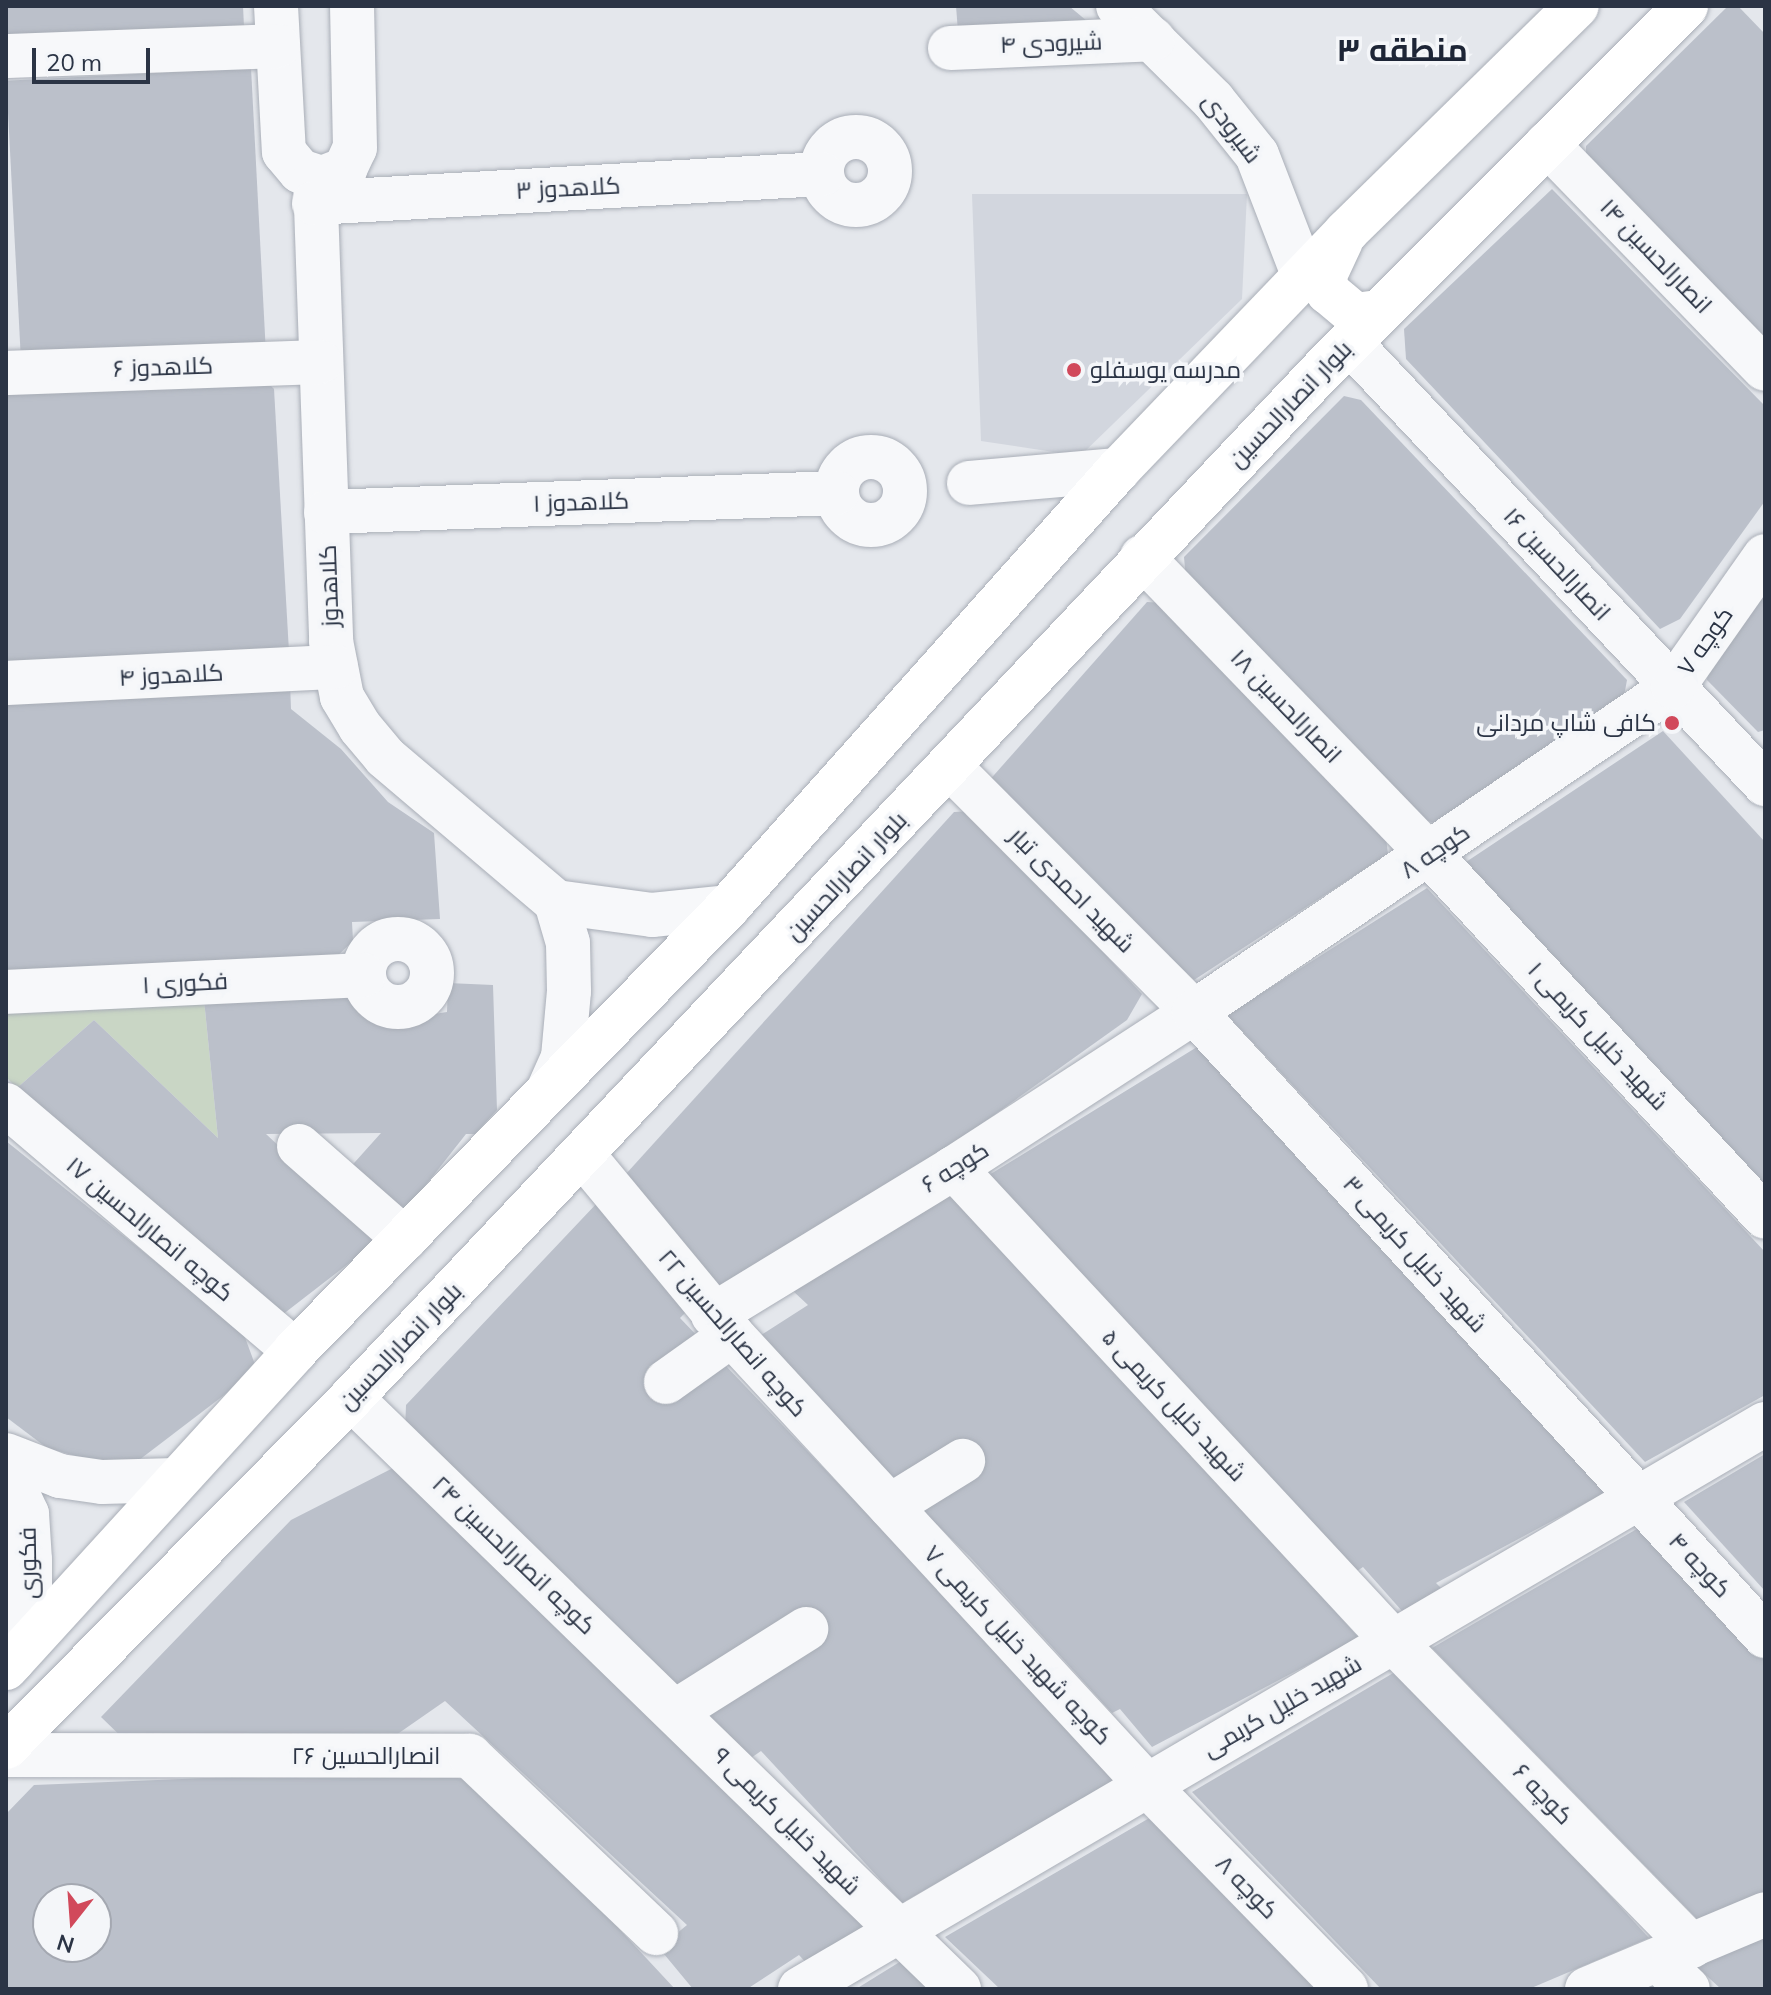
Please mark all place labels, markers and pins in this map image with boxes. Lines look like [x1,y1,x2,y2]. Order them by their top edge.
place label: مدرسه یوسفلو [1090,356,1241,384]
marker: مدرسه یوسفلو [1065,361,1083,379]
place label: کافى شاپ مردانى [1476,709,1656,737]
marker: کافى شاپ مردانى [1663,714,1681,732]

